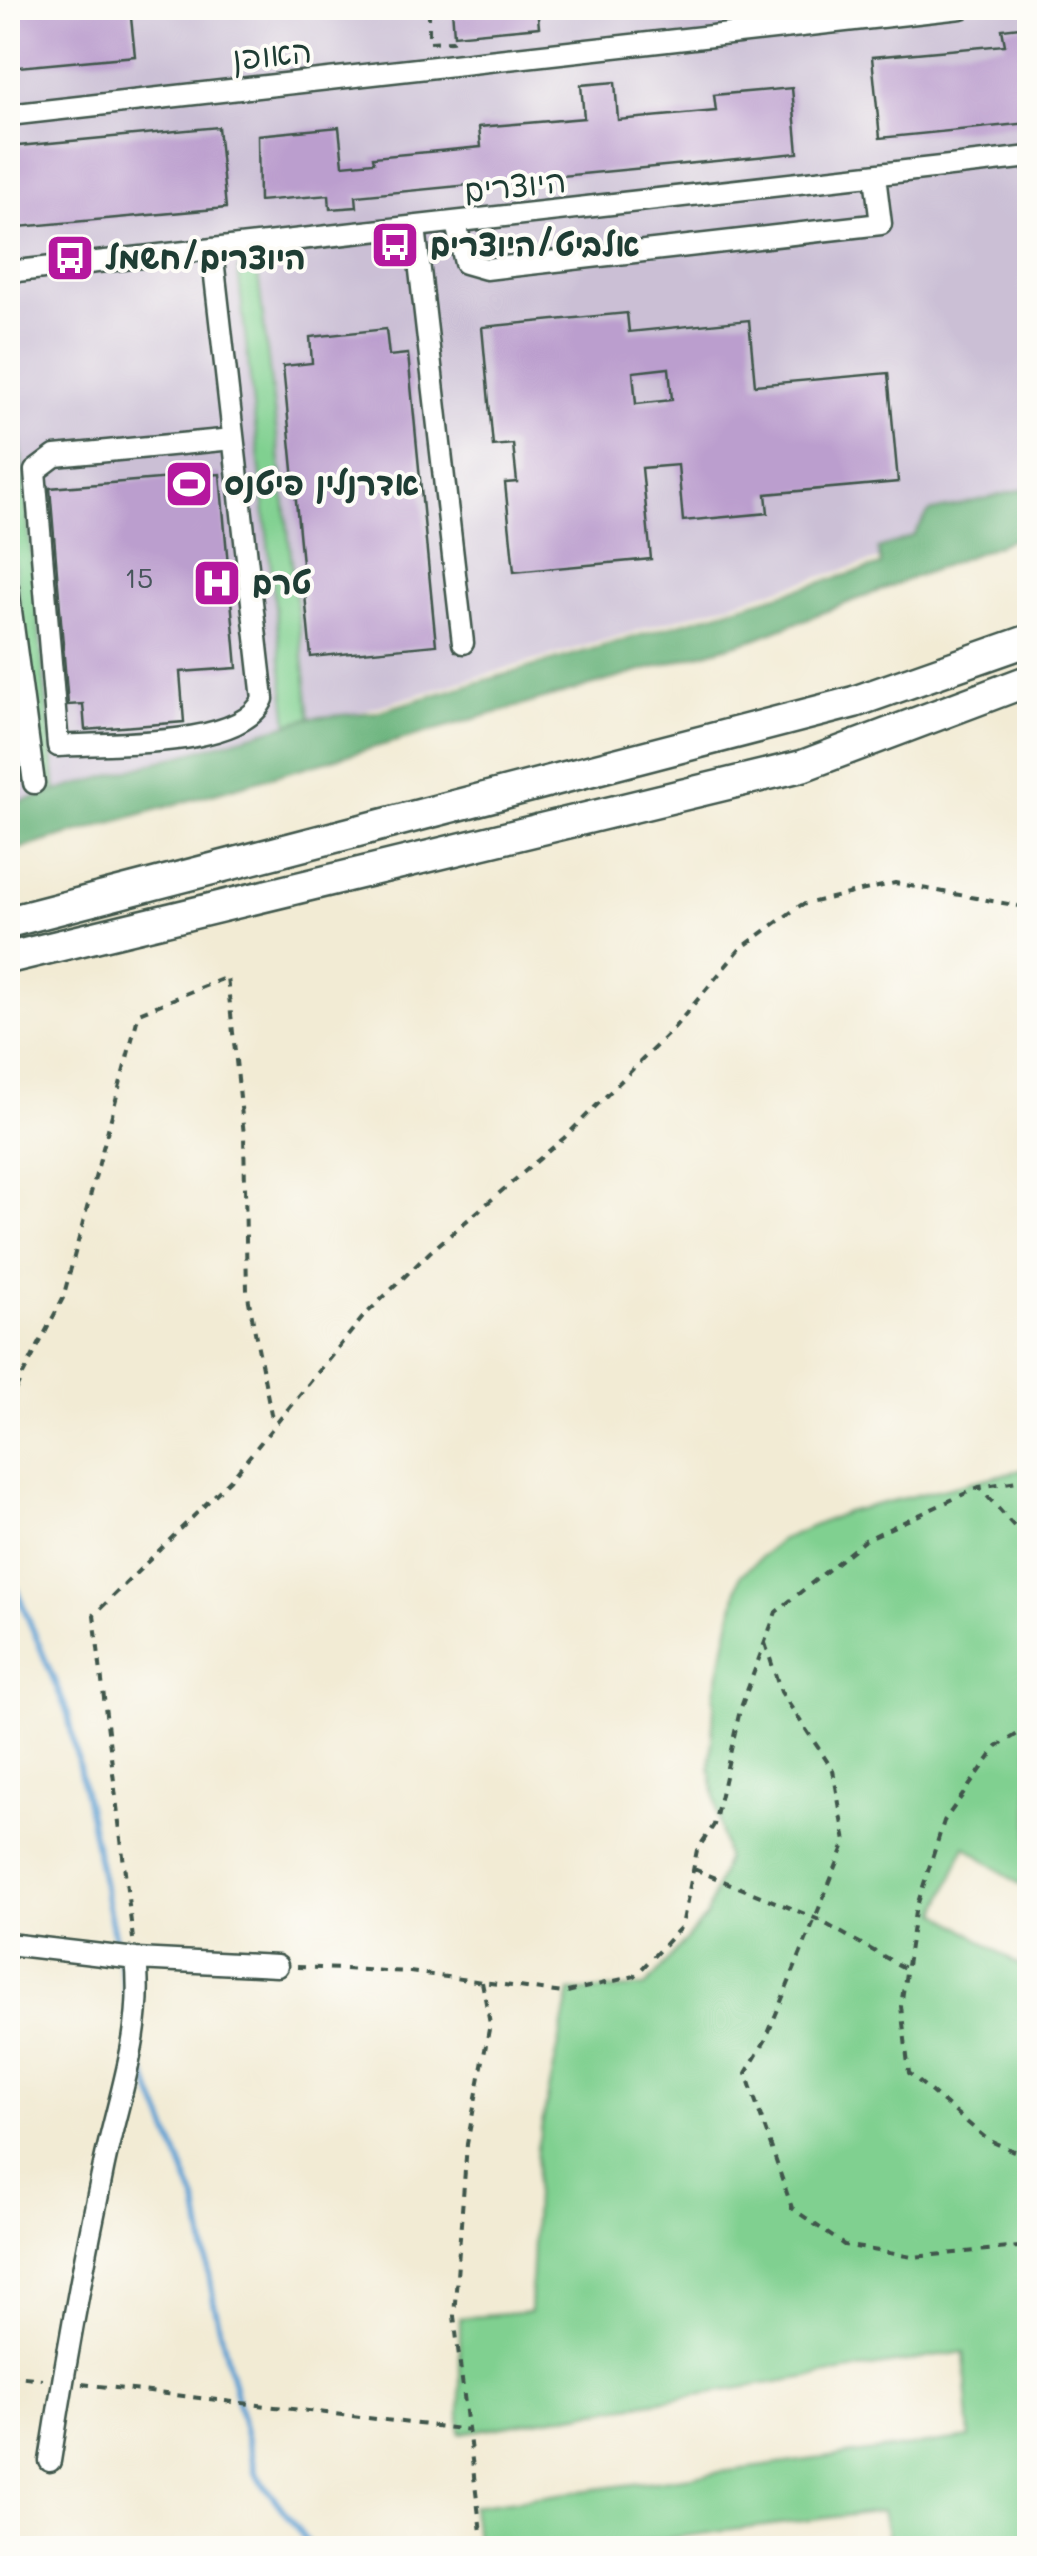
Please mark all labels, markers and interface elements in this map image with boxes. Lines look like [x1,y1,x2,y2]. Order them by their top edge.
street label: האופן [230,28,314,79]
street label: היוצרים [462,158,568,210]
bus stop icon: אלביט/היוצרים [369,219,421,271]
place label: אלביט/היוצרים [430,222,640,264]
bus stop icon: היוצרים/חשמל [44,232,96,284]
place label: היוצרים/חשמל [105,235,306,277]
sports icon: אדרנלין פיטנס [163,458,215,510]
place label: אדרנלין פיטנס [224,461,419,504]
hospital icon: טרם [191,557,243,609]
house number: 15 [125,559,153,595]
place label: טרם [252,560,312,602]

